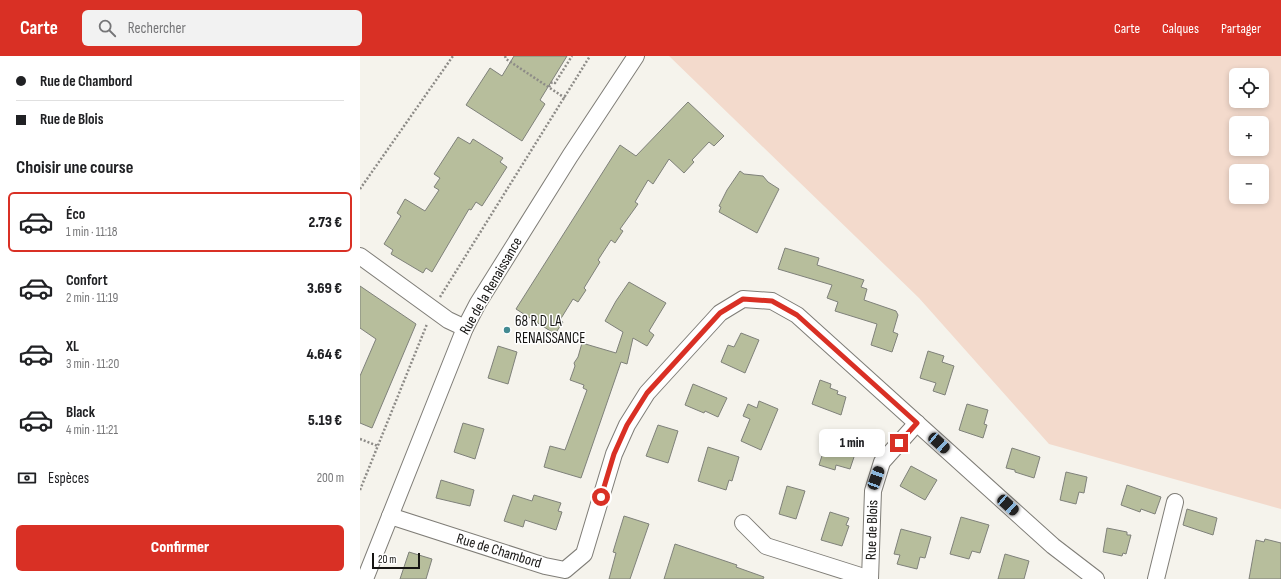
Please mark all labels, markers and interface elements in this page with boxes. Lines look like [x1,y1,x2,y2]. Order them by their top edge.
search box [82,10,362,46]
text: Carte [20,17,58,40]
icon: search [96,17,118,39]
text: Rechercher [128,19,186,38]
text: Carte [1114,20,1140,37]
text: Calques [1162,20,1199,37]
text: Partager [1221,20,1261,37]
map controls [1229,68,1269,204]
button: locate [1229,68,1269,108]
text: Rue de Chambord [40,72,132,91]
text: Rue de Blois [40,110,103,129]
button: + [1229,116,1269,156]
text: Choisir une course [16,157,133,178]
button: − [1229,164,1269,204]
icon: car [18,204,54,240]
text: Éco [66,205,85,224]
text: 2.73 € [308,213,342,232]
text: 1 min · 11:18 [66,224,117,240]
street label: Rue de la Renaissance [455,234,527,338]
icon: car [18,270,54,306]
text: Confort [66,271,108,290]
text: 3.69 € [307,279,342,298]
text: 2 min · 11:19 [66,290,118,306]
place label: 68 R D LA RENAISSANCE [515,312,585,348]
marker: 68 R D LA RENAISSANCE [502,325,512,335]
icon: car [18,336,54,372]
text: XL [66,337,79,356]
text: 4.64 € [307,345,342,364]
text: 3 min · 11:20 [66,356,119,372]
icon: car [18,402,54,438]
text: Black [66,403,95,422]
text: 5.19 € [308,411,342,430]
text: 4 min · 11:21 [66,422,118,438]
callout: 1 min [819,429,885,457]
car [926,431,952,455]
route end [890,434,908,452]
text: 1 min [840,435,864,451]
car [866,465,886,491]
icon: cash [16,467,38,489]
text: Espèces [48,469,89,488]
text: 200 m [317,470,344,486]
route start [592,488,610,506]
car [995,493,1021,517]
street label: Rue de Blois [861,500,883,560]
button: Confirmer [16,525,344,571]
street label: Rue de Chambord [454,529,544,573]
scale bar [372,551,420,570]
text: 20 m [378,553,396,566]

